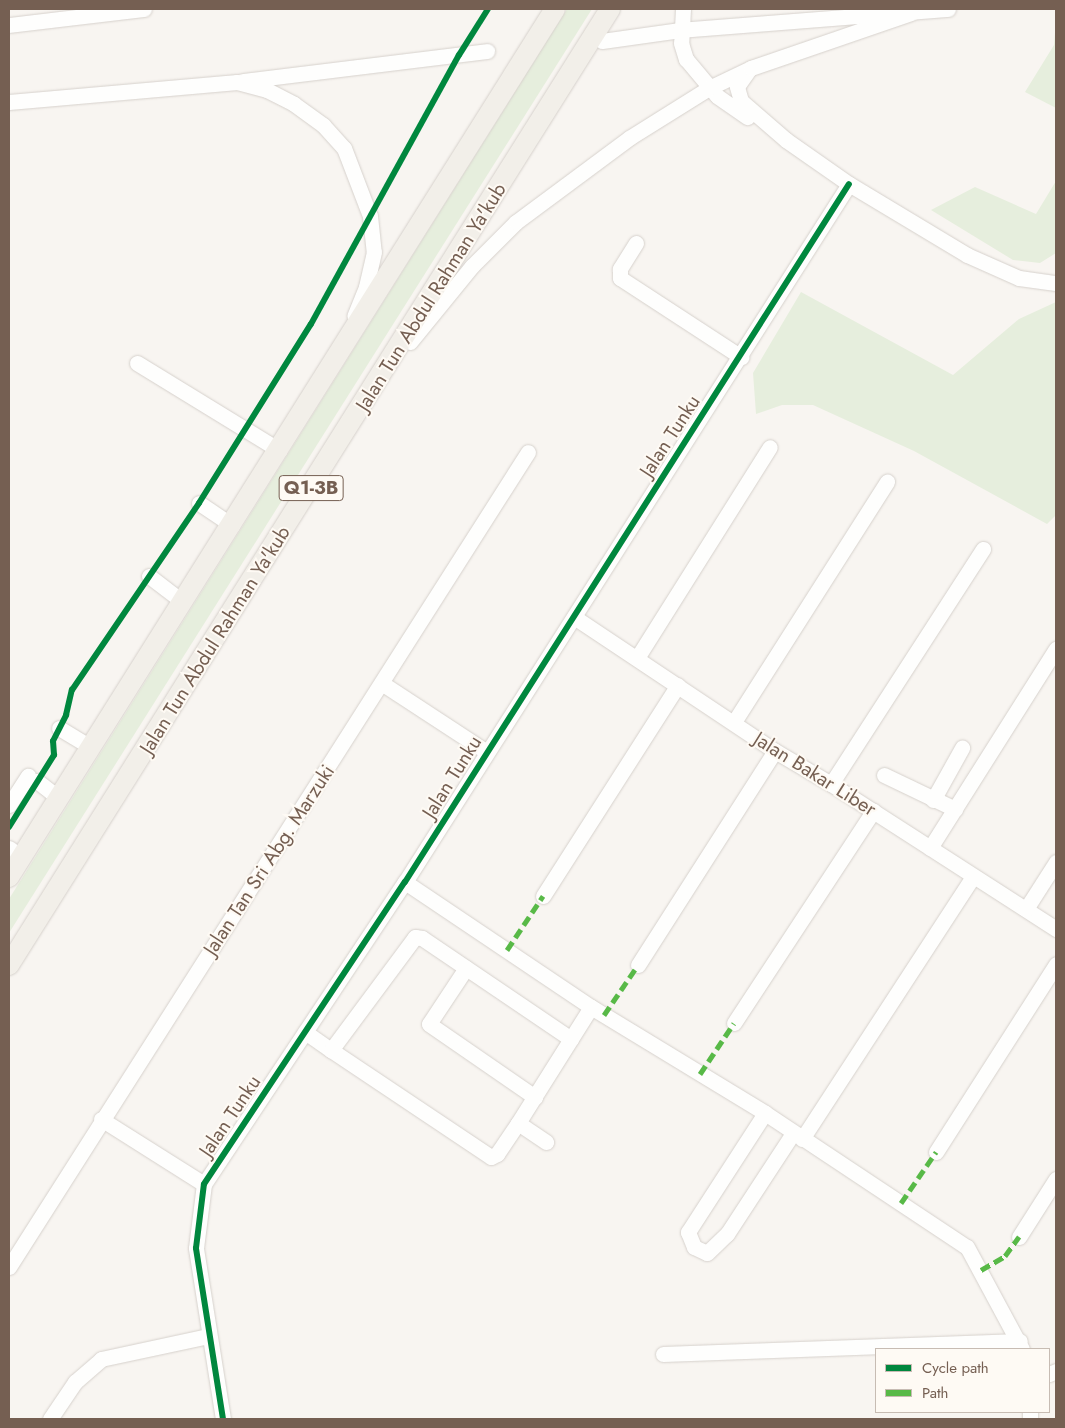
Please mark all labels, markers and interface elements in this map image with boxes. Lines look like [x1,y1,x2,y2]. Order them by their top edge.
street label: Jalan Tun Abdul Rahman Ya'kub [351,179,511,415]
street label: Jalan Tunku [635,390,705,482]
road number: Q1-3B [278,472,344,504]
street label: Jalan Tun Abdul Rahman Ya'kub [135,522,295,758]
street label: Jalan Bakar Liber [749,727,881,821]
street label: Jalan Tunku [417,731,487,823]
street label: Jalan Tan Sri Abg. Marzuki [198,760,340,960]
street label: Jalan Tunku [194,1071,266,1161]
legend [875,1348,1050,1413]
text: Cycle path [922,1357,989,1379]
text: Path [922,1382,948,1404]

